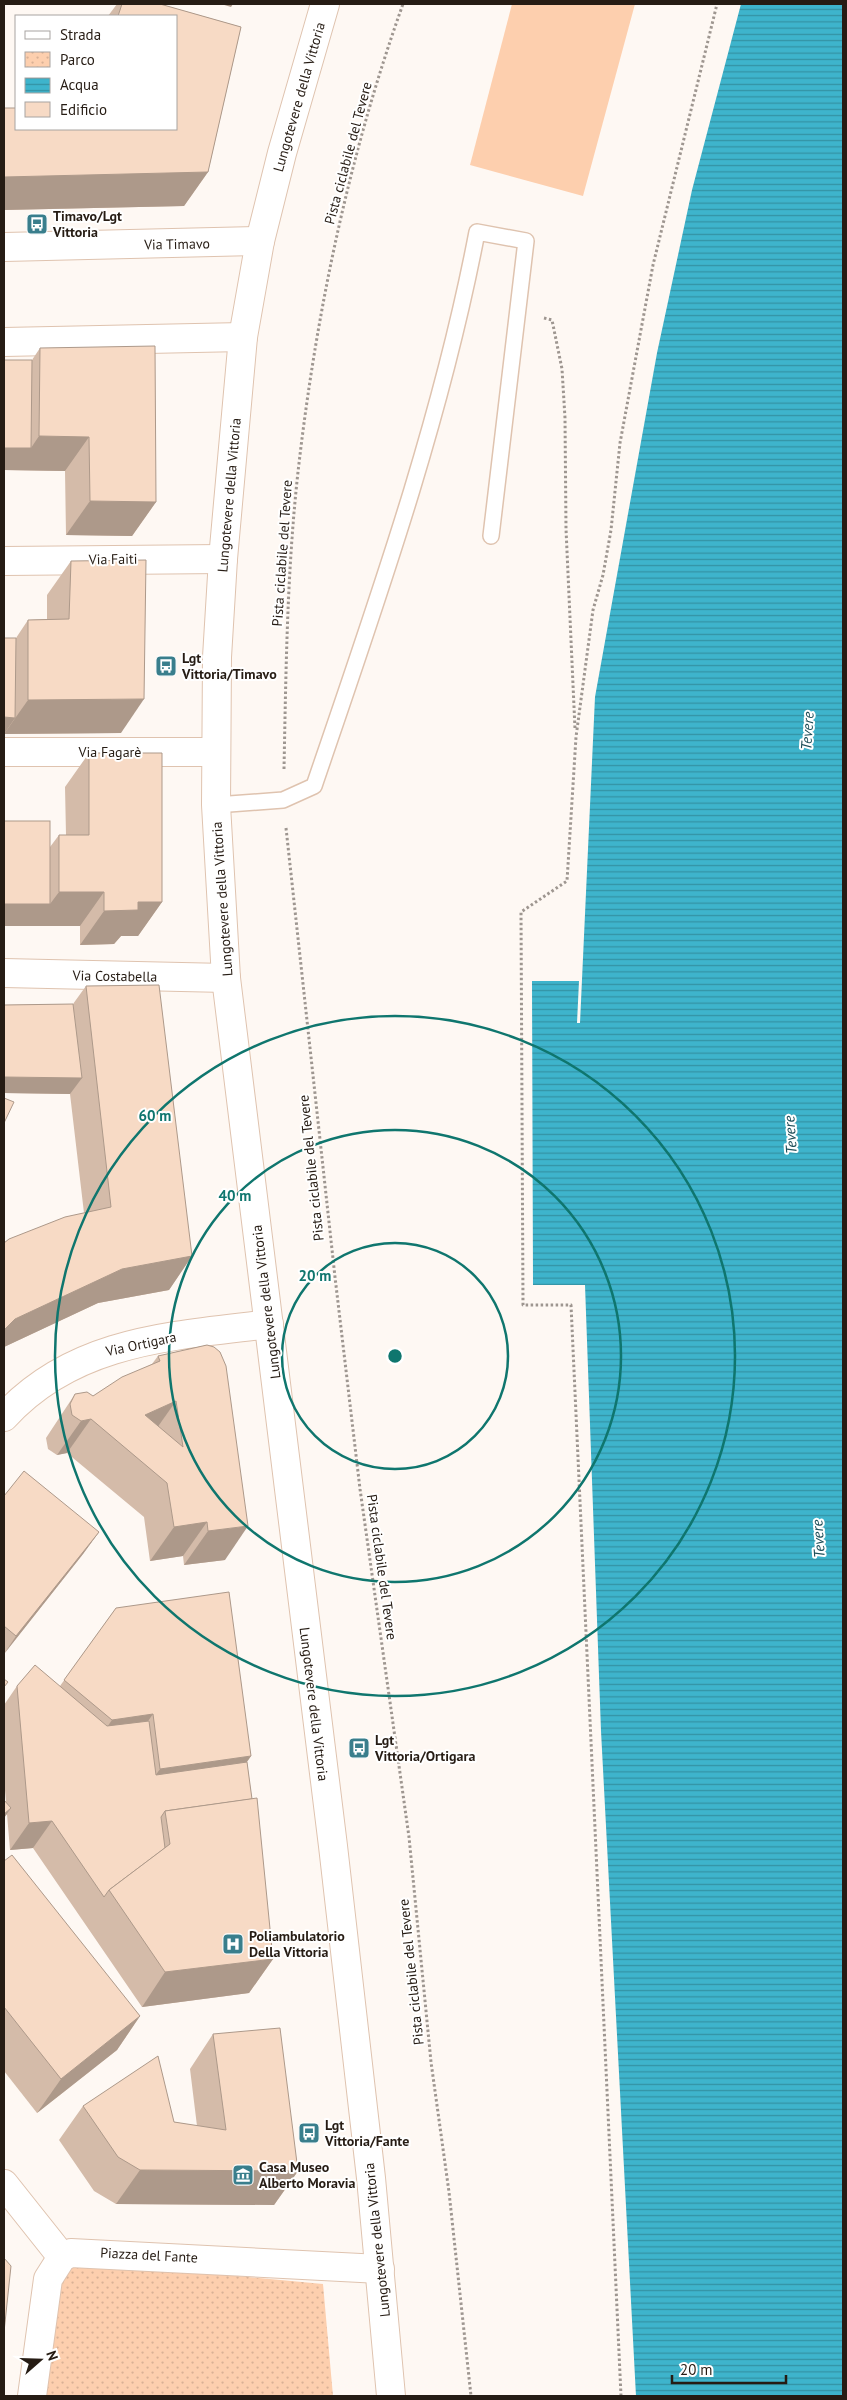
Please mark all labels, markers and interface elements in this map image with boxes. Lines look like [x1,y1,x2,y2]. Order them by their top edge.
legend [15,15,178,130]
street label: Lungotevere della Vittoria [269,20,329,174]
text: Strada [60,25,101,44]
text: Parco [60,50,95,69]
text: Acqua [60,75,99,94]
street label: Pista ciclabile del Tevere [320,80,376,226]
text: Edificio [60,100,107,119]
place label: Timavo/Lgt Vittoria [52,207,122,241]
bus stop icon: Timavo/Lgt Vittoria [25,212,49,236]
street label: Via Timavo [143,234,210,254]
street label: Lungotevere della Vittoria [213,417,245,573]
street label: Pista ciclabile del Tevere [268,479,296,627]
street label: Via Faiti [87,550,138,568]
place label: Lgt Vittoria/Timavo [181,649,277,683]
bus stop icon: Lgt Vittoria/Timavo [154,654,178,678]
water label: Tevere [796,711,818,751]
street label: Via Fagarè [78,743,141,761]
street label: Lungotevere della Vittoria [208,821,236,977]
street label: Via Costabella [71,966,158,986]
street label: Pista ciclabile del Tevere [294,1094,328,1242]
text: 60 m [139,1106,171,1125]
water label: Tevere [779,1115,801,1155]
text: 40 m [219,1186,251,1205]
street label: Lungotevere della Vittoria [248,1224,284,1380]
text: 20 m [299,1266,331,1285]
street label: Via Ortigara [103,1328,178,1360]
centre of rings [386,1347,404,1365]
street label: Pista ciclabile del Tevere [363,1493,401,1641]
water label: Tevere [807,1519,829,1559]
street label: Lungotevere della Vittoria [296,1626,332,1782]
place label: Lgt Vittoria/Ortigara [374,1731,475,1765]
bus stop icon: Lgt Vittoria/Ortigara [347,1736,371,1760]
street label: Pista ciclabile del Tevere [394,1898,428,2046]
place label: Poliambulatorio Della Vittoria [249,1927,345,1961]
hospital icon: Poliambulatorio Della Vittoria [221,1932,245,1956]
place label: Lgt Vittoria/Fante [324,2116,409,2150]
bus stop icon: Lgt Vittoria/Fante [297,2121,321,2145]
place label: Casa Museo Alberto Moravia [259,2158,355,2192]
street label: Lungotevere della Vittoria [360,2162,394,2318]
museum icon: Casa Museo Alberto Moravia [231,2163,255,2187]
street label: Piazza del Fante [100,2243,198,2267]
north arrow [15,2335,65,2385]
text: N [42,2348,62,2363]
scale bar [672,2352,786,2384]
text: 20 m [680,2360,713,2379]

